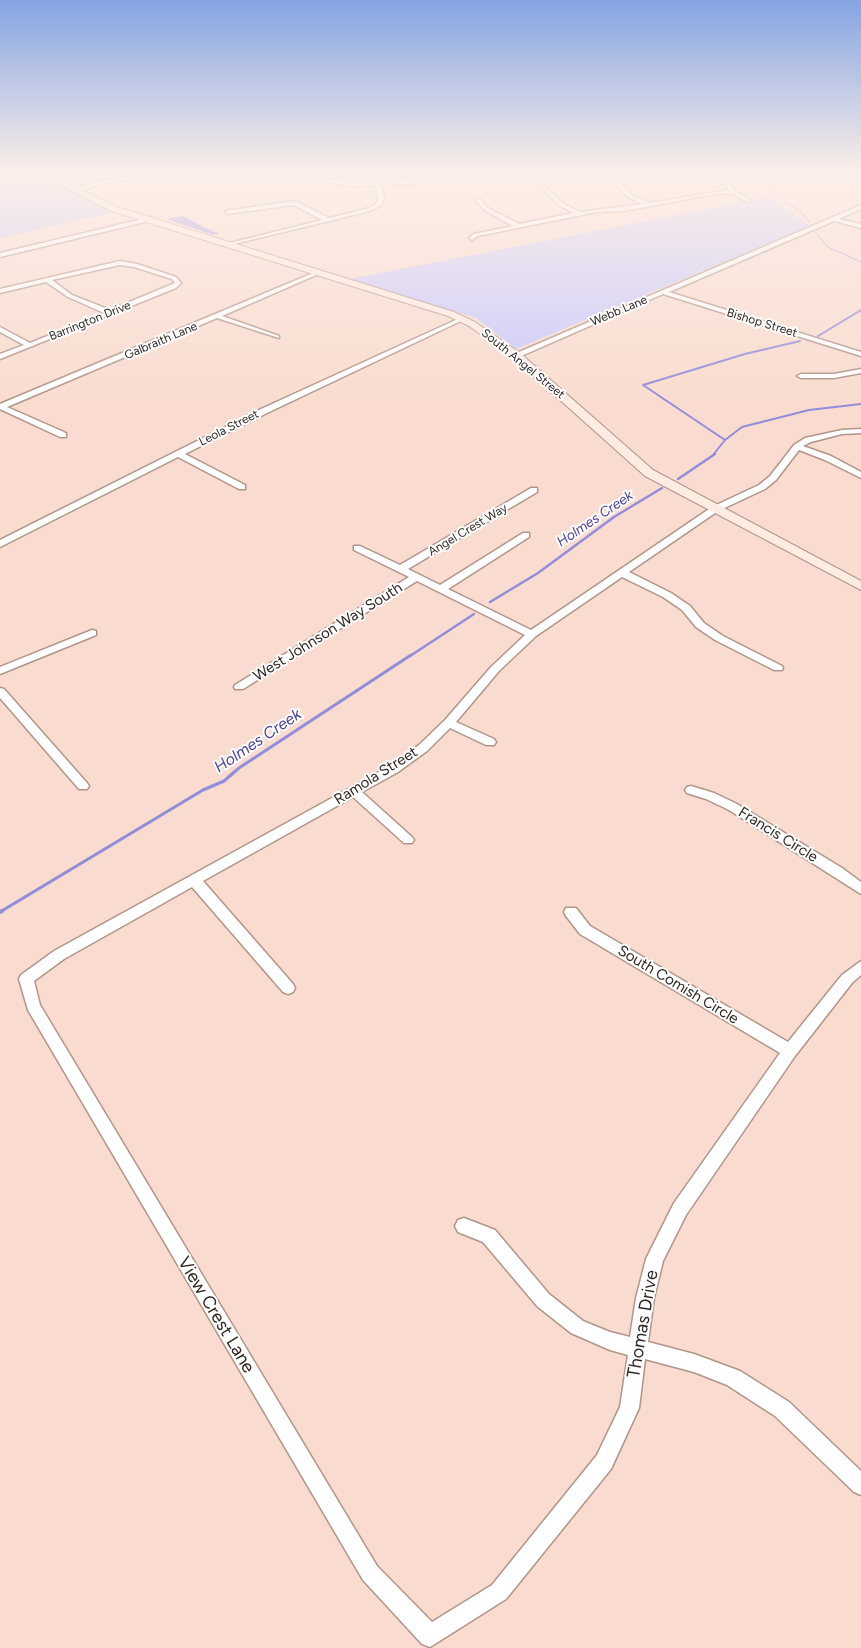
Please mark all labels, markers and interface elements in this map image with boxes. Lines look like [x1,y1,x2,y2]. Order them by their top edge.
street label: Webb Lane [588,293,650,329]
street label: Barrington Drive [47,298,133,344]
street label: Bishop Street [725,305,799,341]
street label: Galbraith Lane [122,319,200,363]
street label: South Angel Street [479,326,567,402]
street label: Leola Street [197,407,261,449]
water label: Holmes Creek [554,487,636,551]
street label: Angel Crest Way [426,501,510,559]
street label: West Johnson Way South [250,579,406,685]
water label: Holmes Creek [211,705,305,777]
street label: Ramola Street [331,743,421,809]
street label: Francis Circle [735,803,821,867]
street label: South Comish Circle [614,942,742,1028]
street label: View Crest Lane [173,1253,259,1377]
street label: Thomas Drive [623,1268,663,1380]

